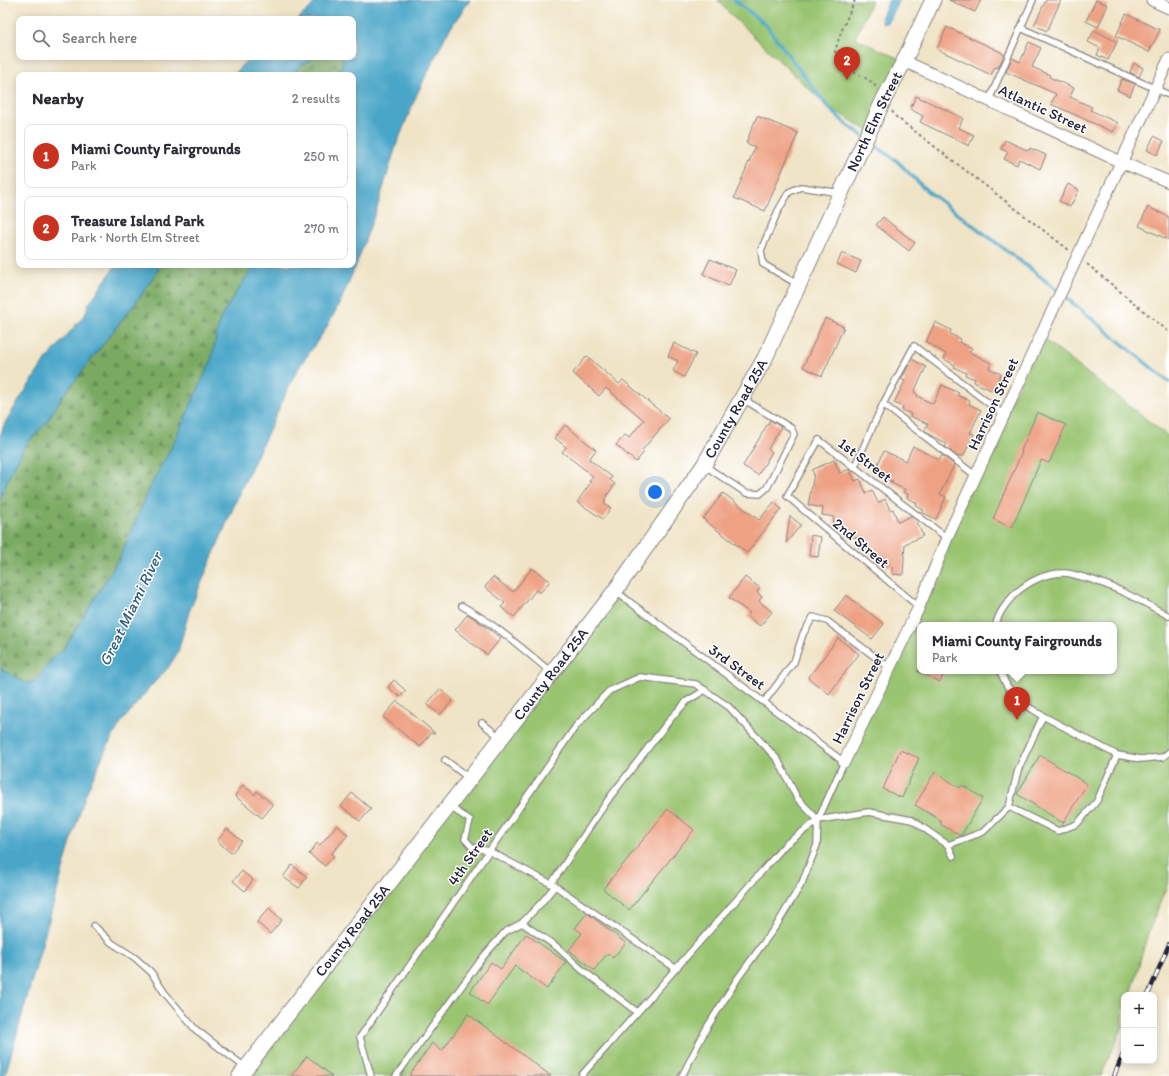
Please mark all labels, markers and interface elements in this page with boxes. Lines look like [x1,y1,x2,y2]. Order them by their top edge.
search box [16,16,356,60]
icon: search [30,27,52,49]
text: Search here [62,29,137,47]
pin: 2 [834,47,860,80]
street label: North Elm Street [843,68,906,174]
street label: Atlantic Street [996,81,1090,138]
text: Nearby [32,88,84,108]
text: 2 results [292,91,340,106]
text: Miami County Fairgrounds [71,140,241,158]
text: 1 [43,149,49,164]
text: 250 m [303,149,339,164]
text: Park [71,158,97,173]
text: Treasure Island Park [71,212,204,230]
text: 2 [43,221,49,236]
text: 270 m [304,221,339,236]
text: Park · North Elm Street [71,230,200,245]
street label: County Road 25A [701,355,772,462]
street label: Harrison Street [964,355,1022,453]
street label: 1st Street [835,434,896,486]
your location [645,482,665,502]
street label: 2nd Street [829,514,893,572]
water label: Great Miami River [95,548,167,669]
popup [917,622,1117,674]
street label: County Road 25A [509,624,592,724]
text: Miami County Fairgrounds [932,632,1102,650]
street label: 3rd Street [705,640,769,694]
street label: Harrison Street [828,649,888,747]
text: Park [932,650,958,665]
pin: 1 [1004,687,1030,720]
street label: 4th Street [444,825,496,889]
street label: County Road 25A [311,880,394,980]
map controls [1121,992,1157,1064]
button: + [1121,992,1157,1028]
button: − [1121,1028,1157,1064]

